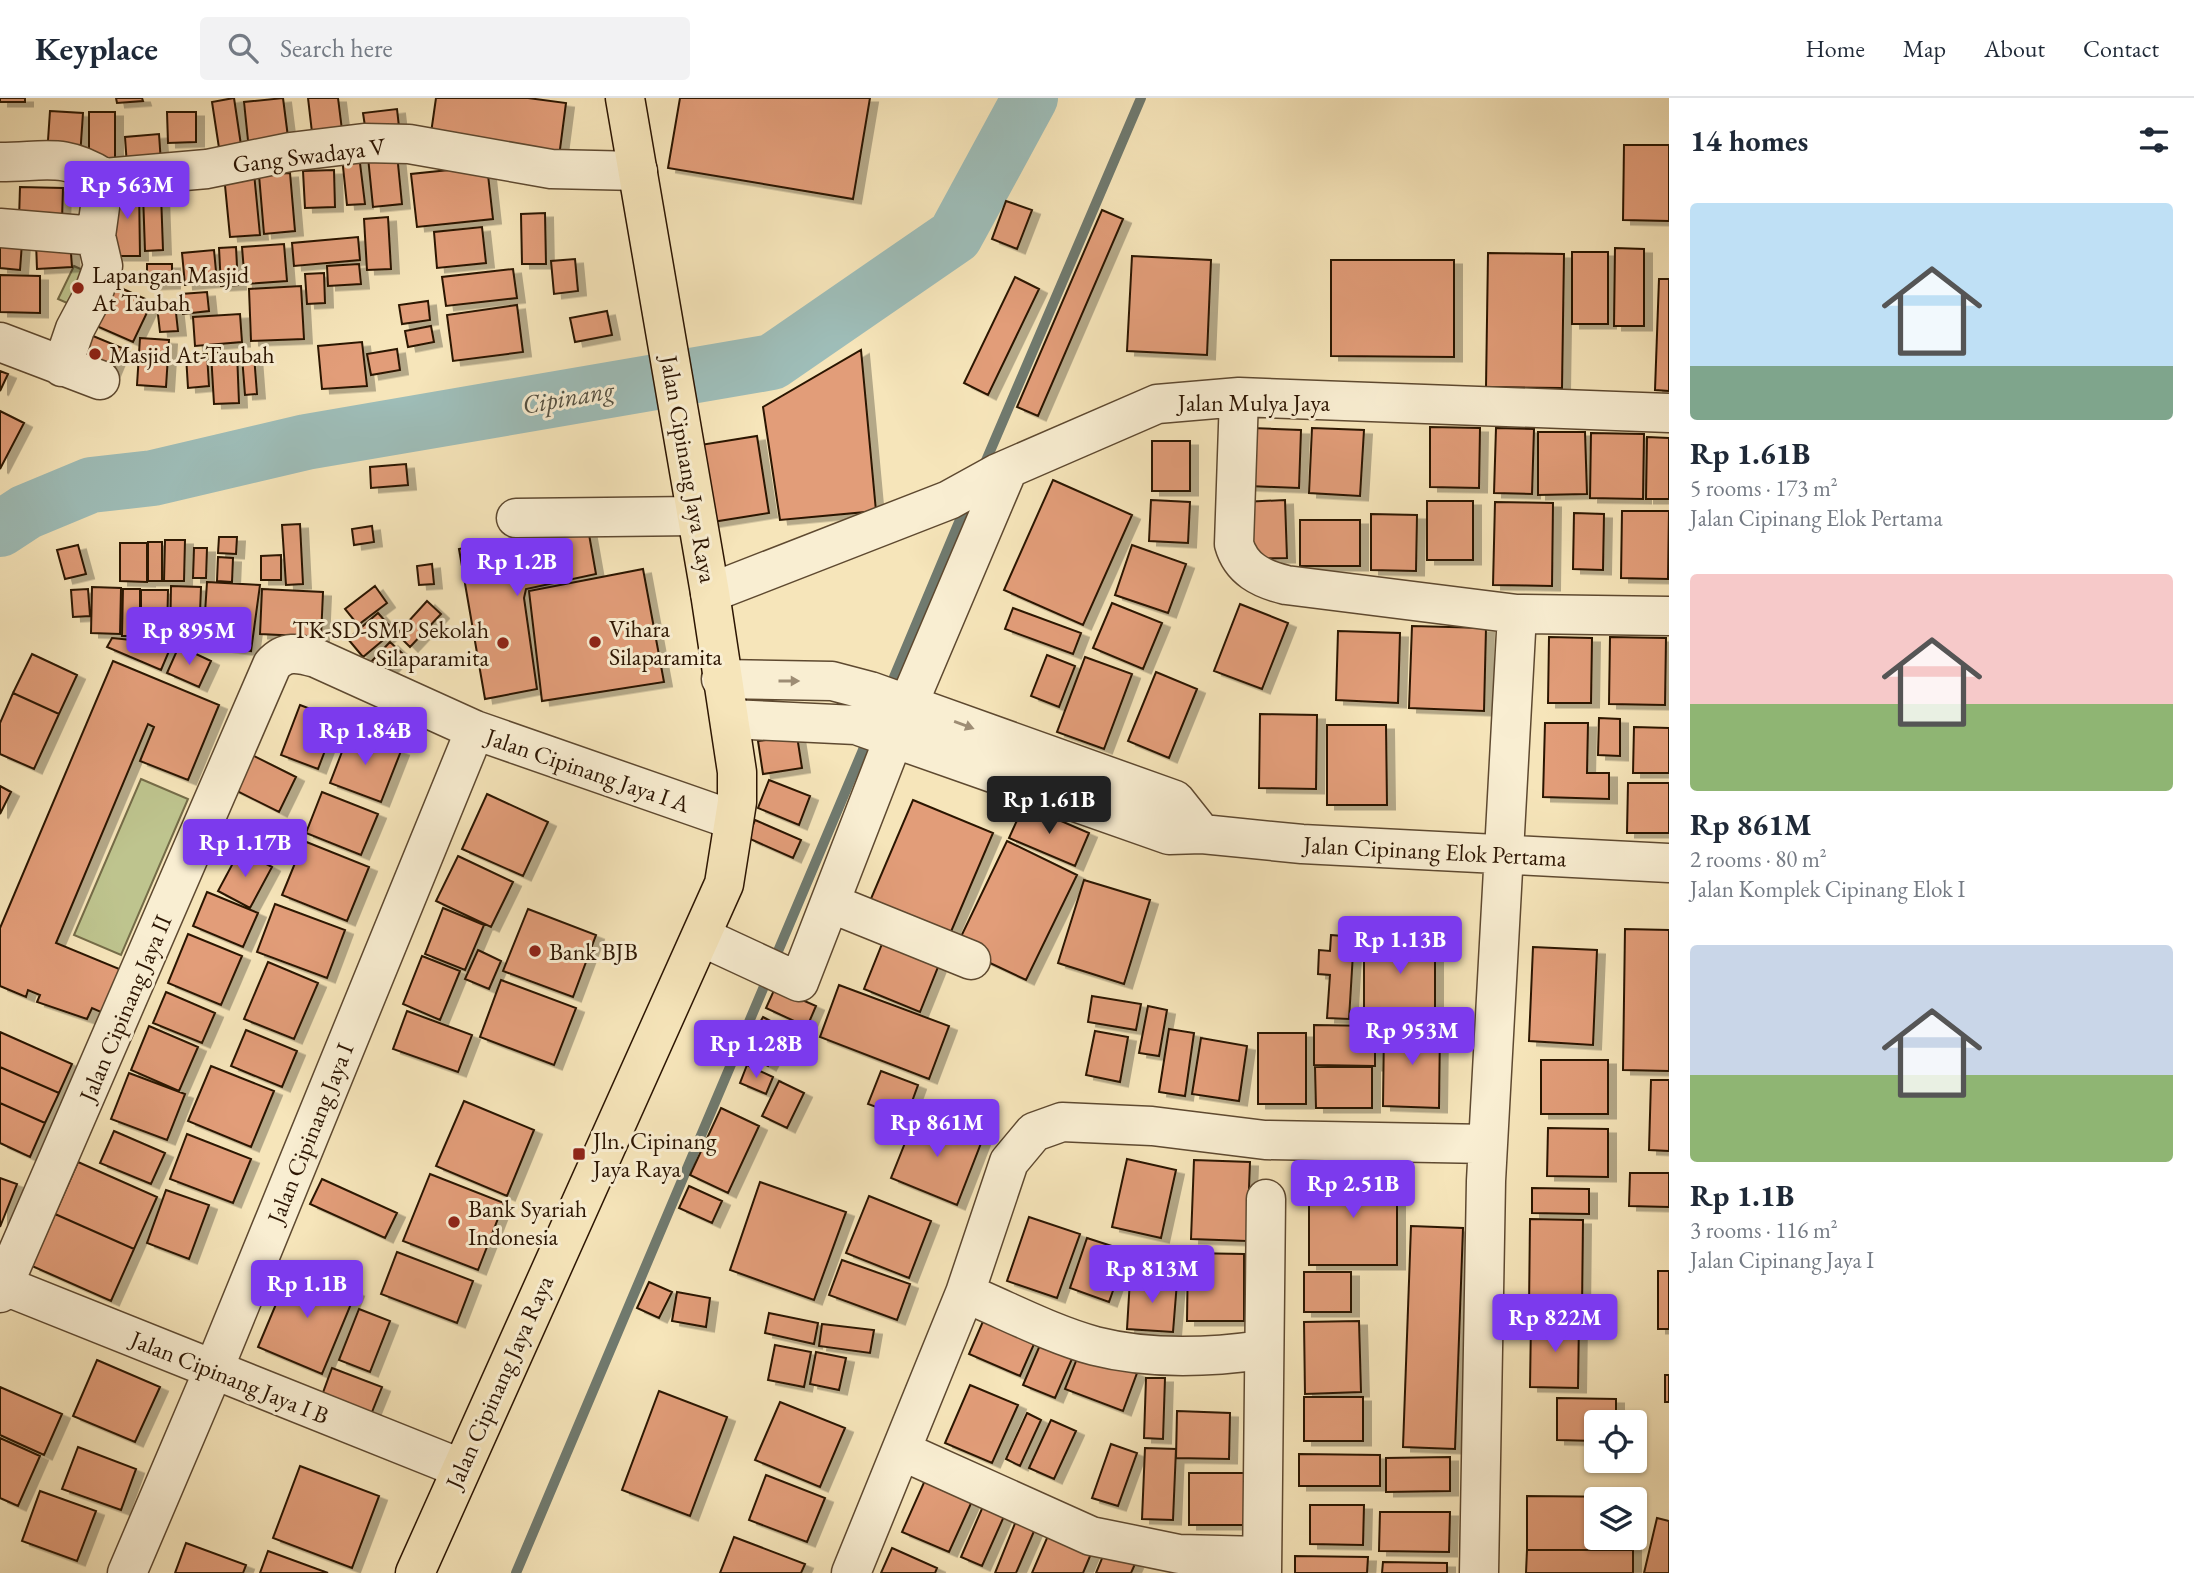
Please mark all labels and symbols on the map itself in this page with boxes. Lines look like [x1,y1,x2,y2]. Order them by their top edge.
street label: Gang Swadaya V [231,130,388,180]
pin: Rp 563M [62,162,192,221]
place label: Lapangan Masjid At Taubah [91,259,250,318]
marker: Lapangan Masjid At Taubah [70,280,86,296]
place label: Masjid At-Taubah [109,339,275,370]
marker: Masjid At-Taubah [87,346,103,362]
street label: Jalan Cipinang Jaya Raya [653,351,724,585]
water label: Cipinang [519,372,618,422]
street label: Jalan Mulya Jaya [1176,387,1331,418]
pin: Rp 1.2B [452,538,582,598]
pin: Rp 895M [124,608,254,667]
place label: Vihara Silaparamita [609,613,723,672]
place label: TK-SD-SMP Sekolah Silaparamita [292,614,489,673]
marker: Vihara Silaparamita [587,634,603,650]
marker: TK-SD-SMP Sekolah Silaparamita [495,635,511,651]
one-way arrow [779,675,801,686]
pin: Rp 1.84B [293,708,437,767]
street label: Jalan Cipinang Jaya I A [480,720,694,820]
one-way arrow [953,720,974,731]
pin: Rp 1.61B [977,776,1121,836]
pin: Rp 1.17B [173,820,317,879]
street label: Jalan Cipinang Elok Pertama [1301,829,1568,873]
street label: Jalan Cipinang Jaya II [71,910,178,1108]
pin: Rp 1.13B [1328,916,1472,976]
place label: Bank BJB [549,936,638,967]
marker: Bank BJB [527,943,543,959]
pin: Rp 953M [1347,1007,1477,1067]
pin: Rp 1.28B [684,1020,828,1080]
street label: Jalan Cipinang Jaya I [259,1038,360,1230]
pin: Rp 861M [872,1100,1002,1159]
place label: Jln. Cipinang Jaya Raya [591,1125,717,1184]
marker: Jln. Cipinang Jaya Raya [571,1146,587,1162]
pin: Rp 2.51B [1281,1160,1425,1220]
place label: Bank Syariah Indonesia [468,1193,587,1252]
marker: Bank Syariah Indonesia [446,1214,462,1230]
pin: Rp 813M [1087,1246,1217,1305]
pin: Rp 1.1B [242,1260,372,1320]
street label: Jalan Cipinang Jaya Raya [437,1270,560,1495]
pin: Rp 822M [1490,1294,1620,1354]
street label: Jalan Cipinang Jaya I B [124,1322,334,1431]

